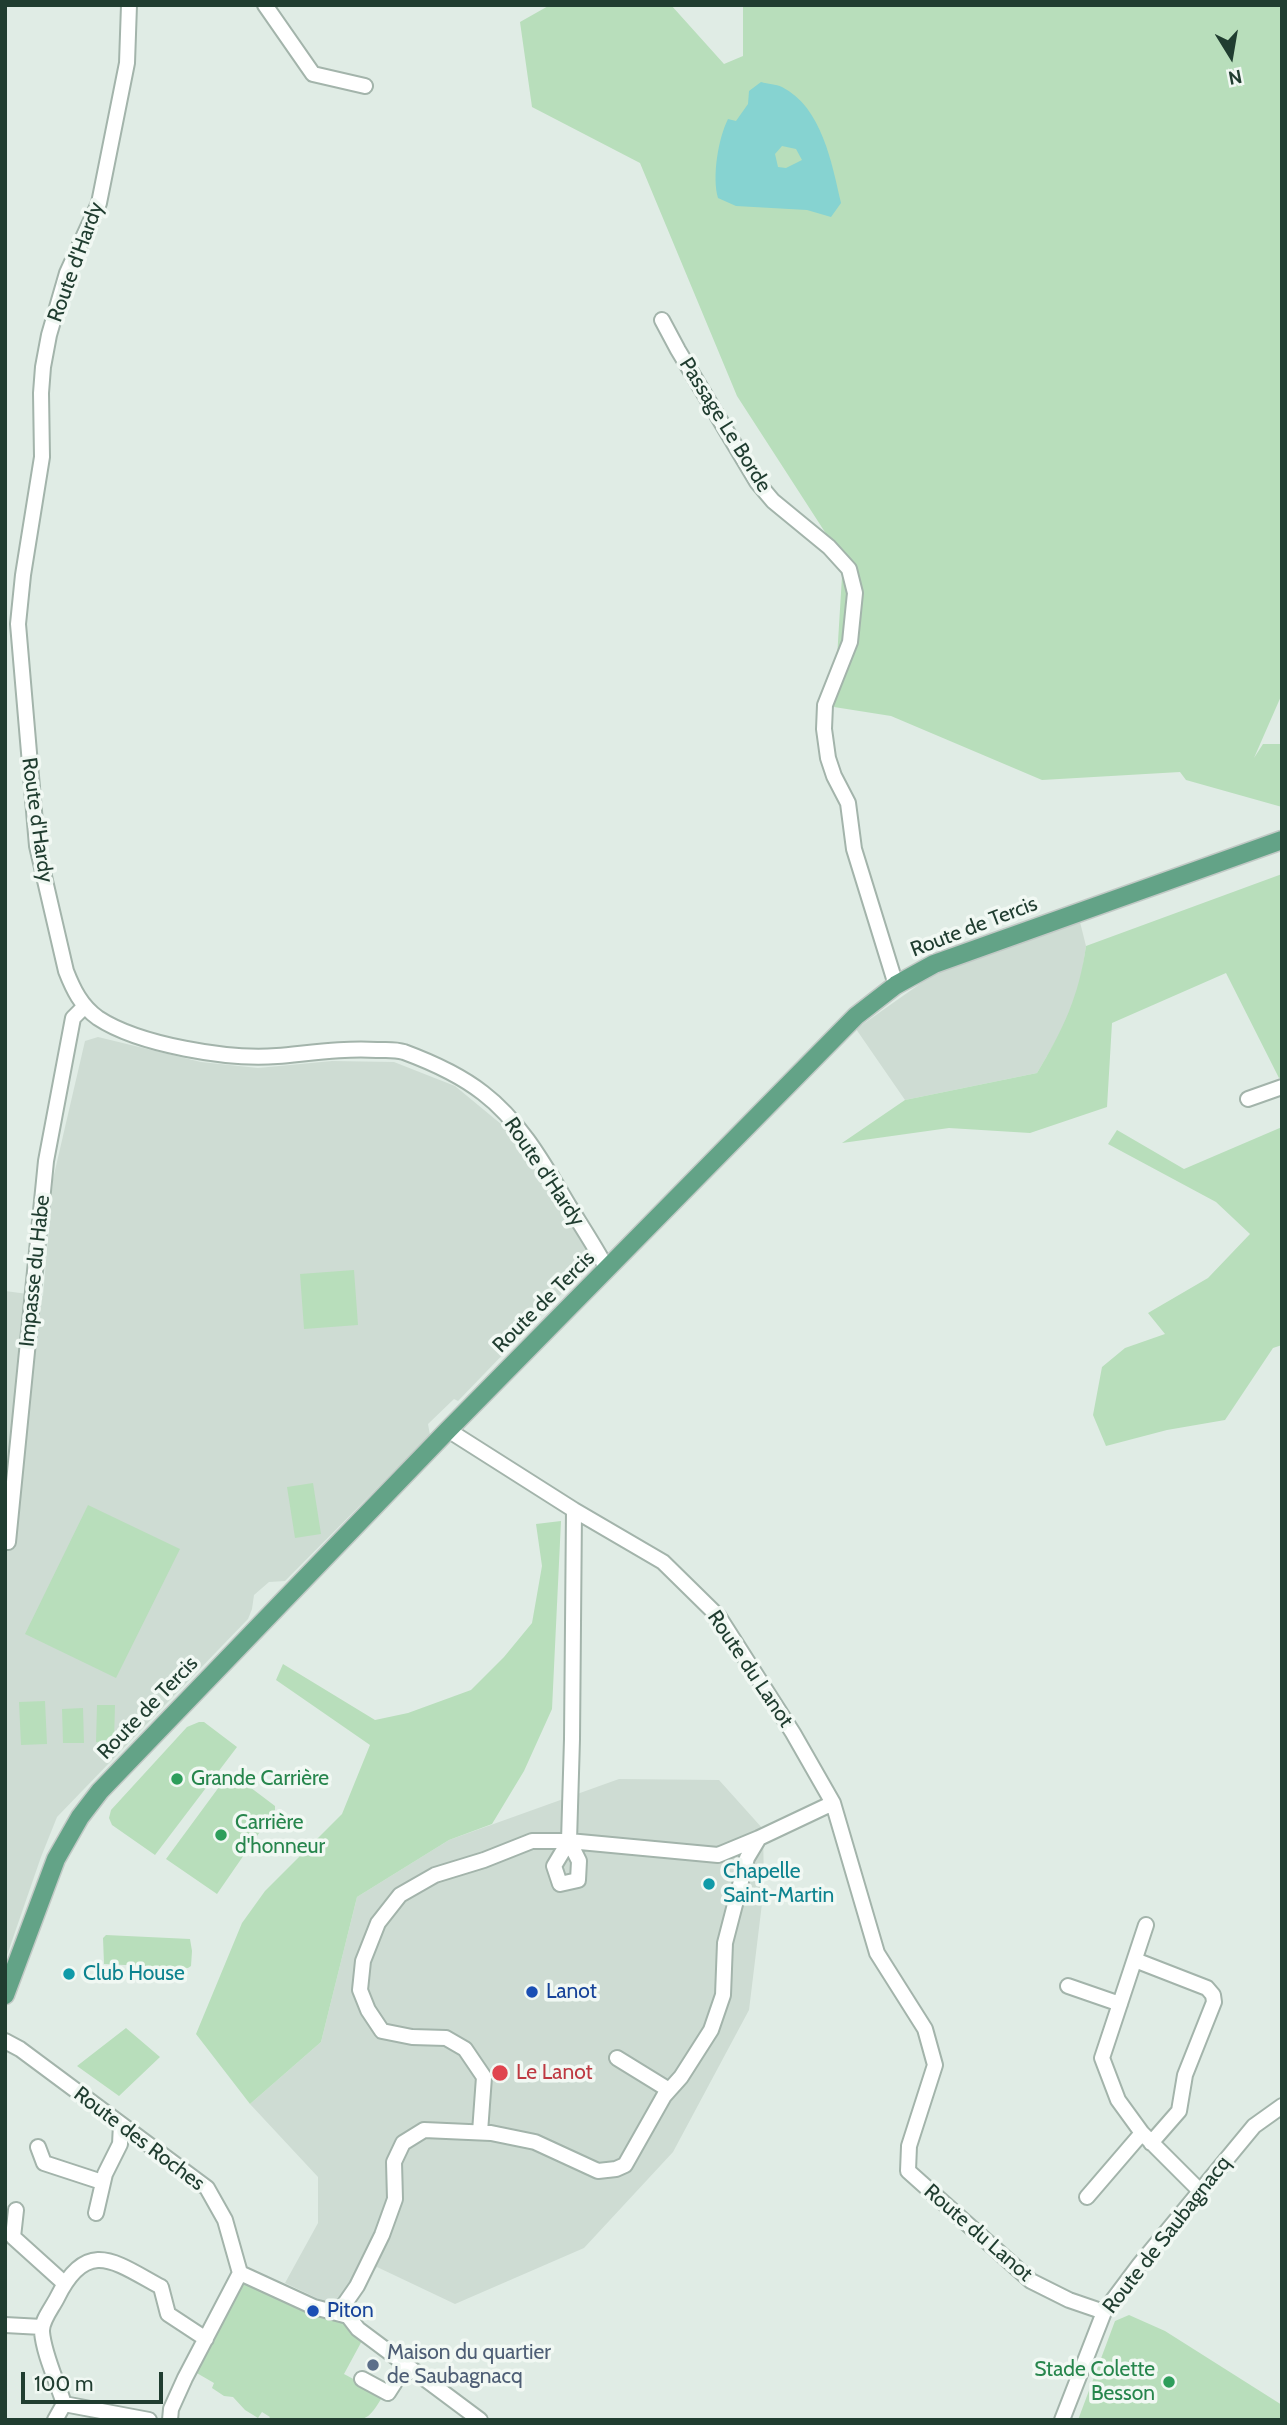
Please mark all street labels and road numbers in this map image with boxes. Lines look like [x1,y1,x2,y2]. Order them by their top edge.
street label: Route d'Hardy [43,199,109,325]
street label: Passage Le Borde [674,353,776,497]
street label: Route d'Hardy [16,756,58,884]
street label: Route de Tercis [907,891,1041,963]
street label: Route d'Hardy [498,1113,590,1231]
street label: Impasse du Habe [14,1194,56,1348]
street label: Route de Tercis [488,1246,600,1358]
street label: Route du Lanot [702,1606,798,1732]
street label: Route de Tercis [92,1651,204,1765]
street label: Route des Roches [69,2082,209,2196]
street label: Route de Saubagnacq [1098,2151,1236,2319]
street label: Route du Lanot [919,2179,1037,2287]

